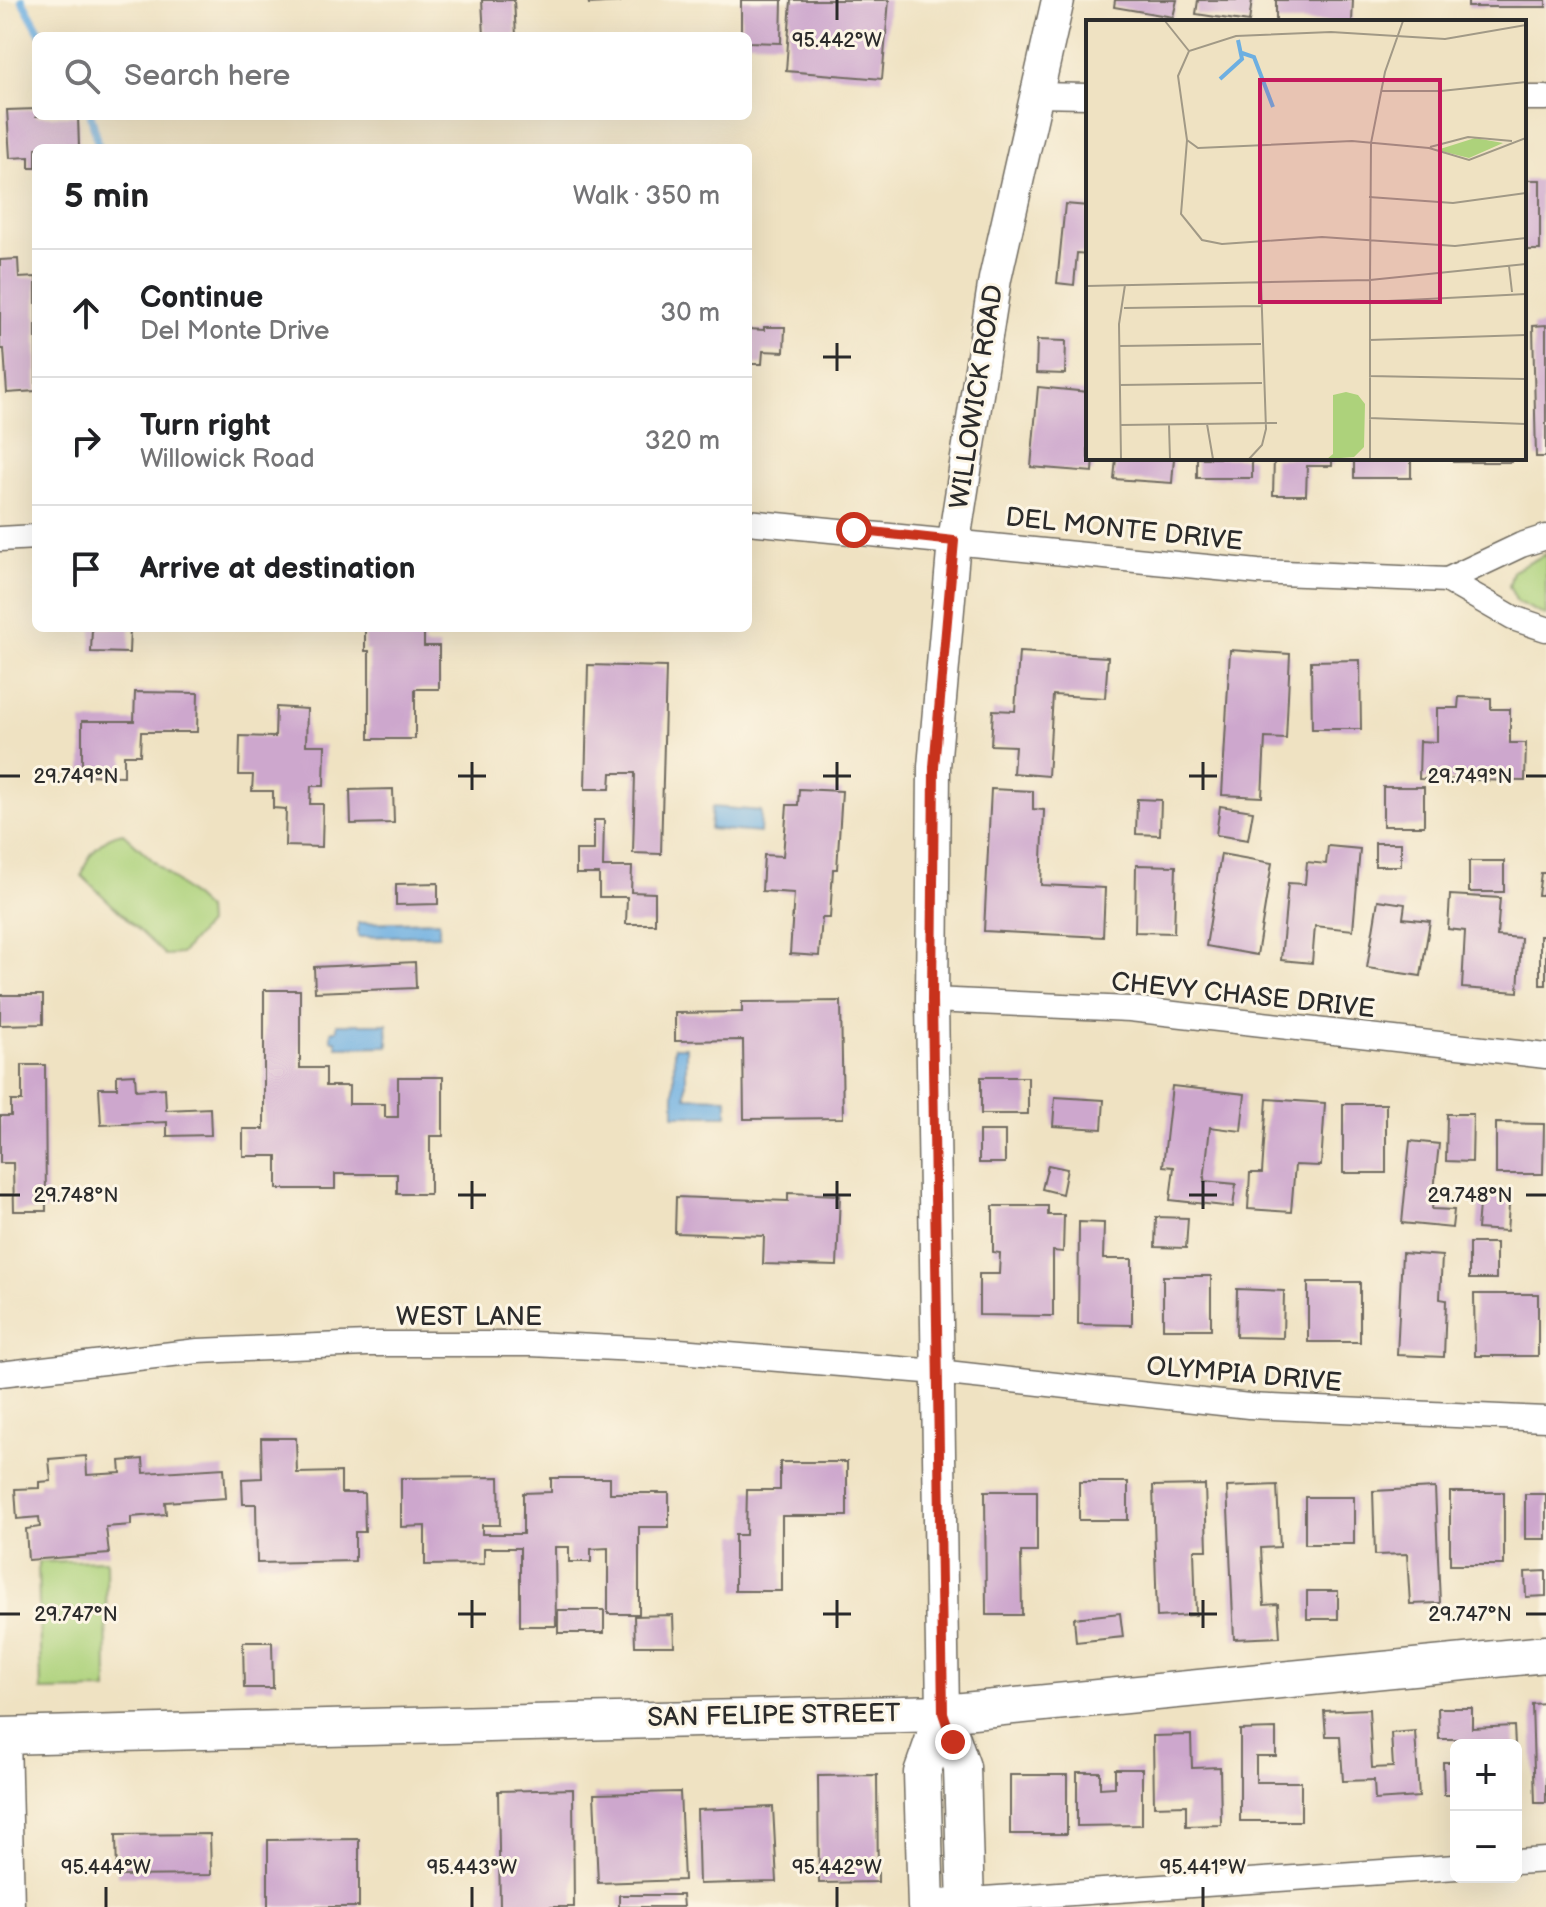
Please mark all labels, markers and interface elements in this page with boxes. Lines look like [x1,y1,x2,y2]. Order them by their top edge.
inset map [1086,20,1526,460]
text: 95.442°W [792,29,882,53]
search box [32,32,752,120]
icon: search [60,54,104,98]
text: Search here [124,58,290,94]
text: 5 min [64,176,149,217]
text: Walk · 350 m [573,181,720,212]
text: Continue [140,280,263,316]
street label: WILLOWICK ROAD [944,283,1010,511]
icon: ahead [64,291,108,335]
text: 30 m [660,298,720,329]
text: Del Monte Drive [140,316,329,347]
text: Turn right [140,408,271,444]
icon: right [64,419,108,463]
text: 320 m [645,426,720,457]
text: Willowick Road [140,444,315,475]
street label: DEL MONTE DRIVE [1004,502,1244,558]
route start [836,512,872,548]
icon: arrive [64,547,108,591]
text: Arrive at destination [140,551,416,587]
text: 29.749°N [33,765,119,789]
text: 29.749°N [1427,765,1513,789]
street label: CHEVY CHASE DRIVE [1110,967,1376,1025]
text: 29.748°N [33,1184,119,1208]
text: 29.748°N [1427,1184,1513,1208]
street label: WEST LANE [396,1302,542,1333]
street label: OLYMPIA DRIVE [1145,1351,1343,1399]
text: 29.747°N [34,1603,118,1627]
text: 29.747°N [1428,1603,1512,1627]
street label: SAN FELIPE STREET [647,1698,901,1734]
route end [935,1724,971,1760]
map controls [1450,1739,1522,1883]
button: + [1450,1739,1522,1811]
button: − [1450,1811,1522,1883]
text: 95.444°W [61,1856,151,1880]
text: 95.443°W [427,1856,517,1880]
text: 95.442°W [792,1856,882,1880]
text: 95.441°W [1160,1856,1246,1880]

